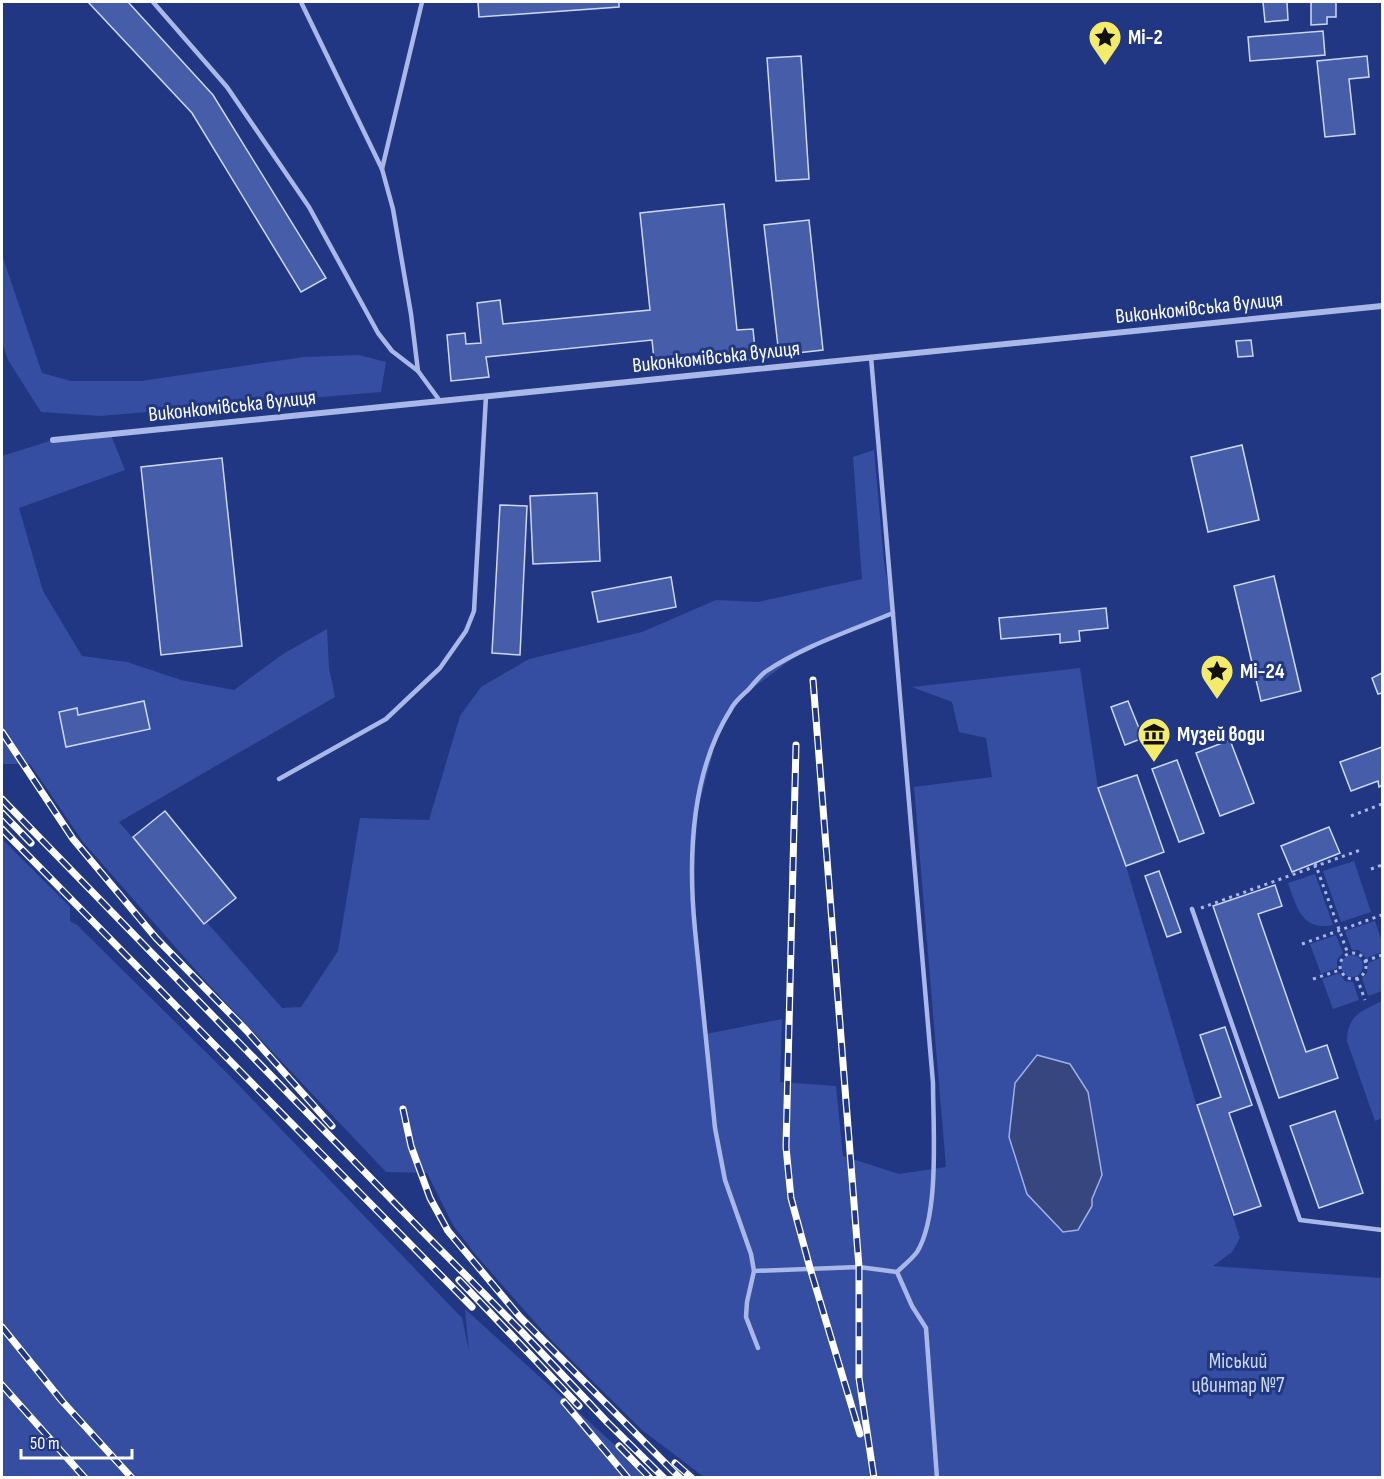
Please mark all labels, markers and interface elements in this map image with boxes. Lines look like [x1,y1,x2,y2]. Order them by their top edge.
place icon: Мі-2 [1087,19,1123,66]
place label: Мі-2 [1128,25,1163,50]
street label: Виконкомівська вулиця [1114,287,1284,329]
street label: Виконкомівська вулиця [631,336,801,378]
street label: Виконкомівська вулиця [147,385,317,427]
place icon: Мі-24 [1199,653,1235,700]
place label: Мі-24 [1240,659,1285,684]
museum icon: Музей води [1136,716,1172,763]
place label: Музей води [1177,722,1265,747]
park label: Міський цвинтар №7 [1192,1349,1285,1398]
scale bar [21,1422,132,1460]
text: 50 m [30,1433,60,1454]

